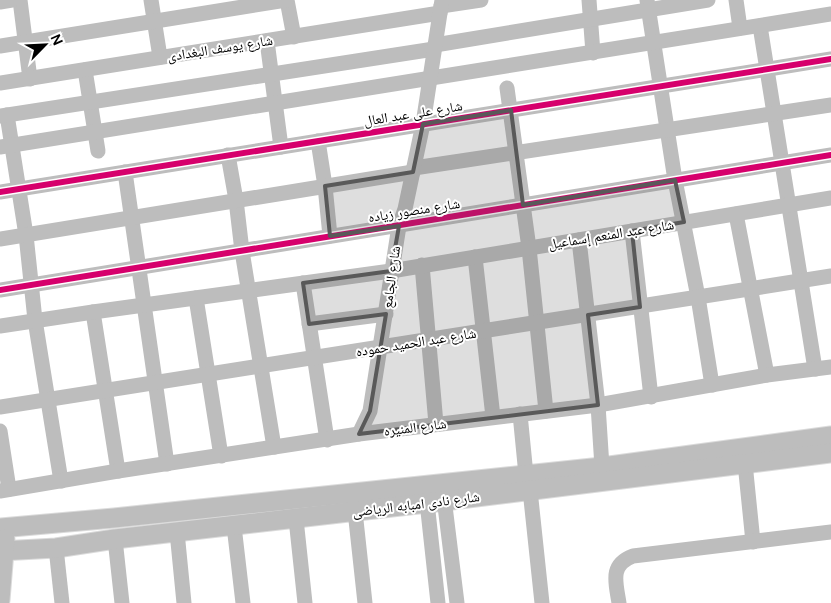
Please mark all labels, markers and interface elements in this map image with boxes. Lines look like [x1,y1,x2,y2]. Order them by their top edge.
north arrow [20,20,70,70]
text: N [47,31,67,48]
street label: شارع يوسف البغدادى [166,31,274,66]
street label: شارع على عبد العال [362,96,464,131]
street label: شارع منصور زياده [367,194,461,227]
street label: شارع عبد المنعم إسماعيل [547,215,675,254]
street label: شارع الجامع [378,245,405,309]
street label: شارع عبد الحميد حموده [355,324,478,361]
street label: شارع المنيره [383,414,447,441]
street label: شارع نادى امبابه الرياضى [351,487,481,522]

